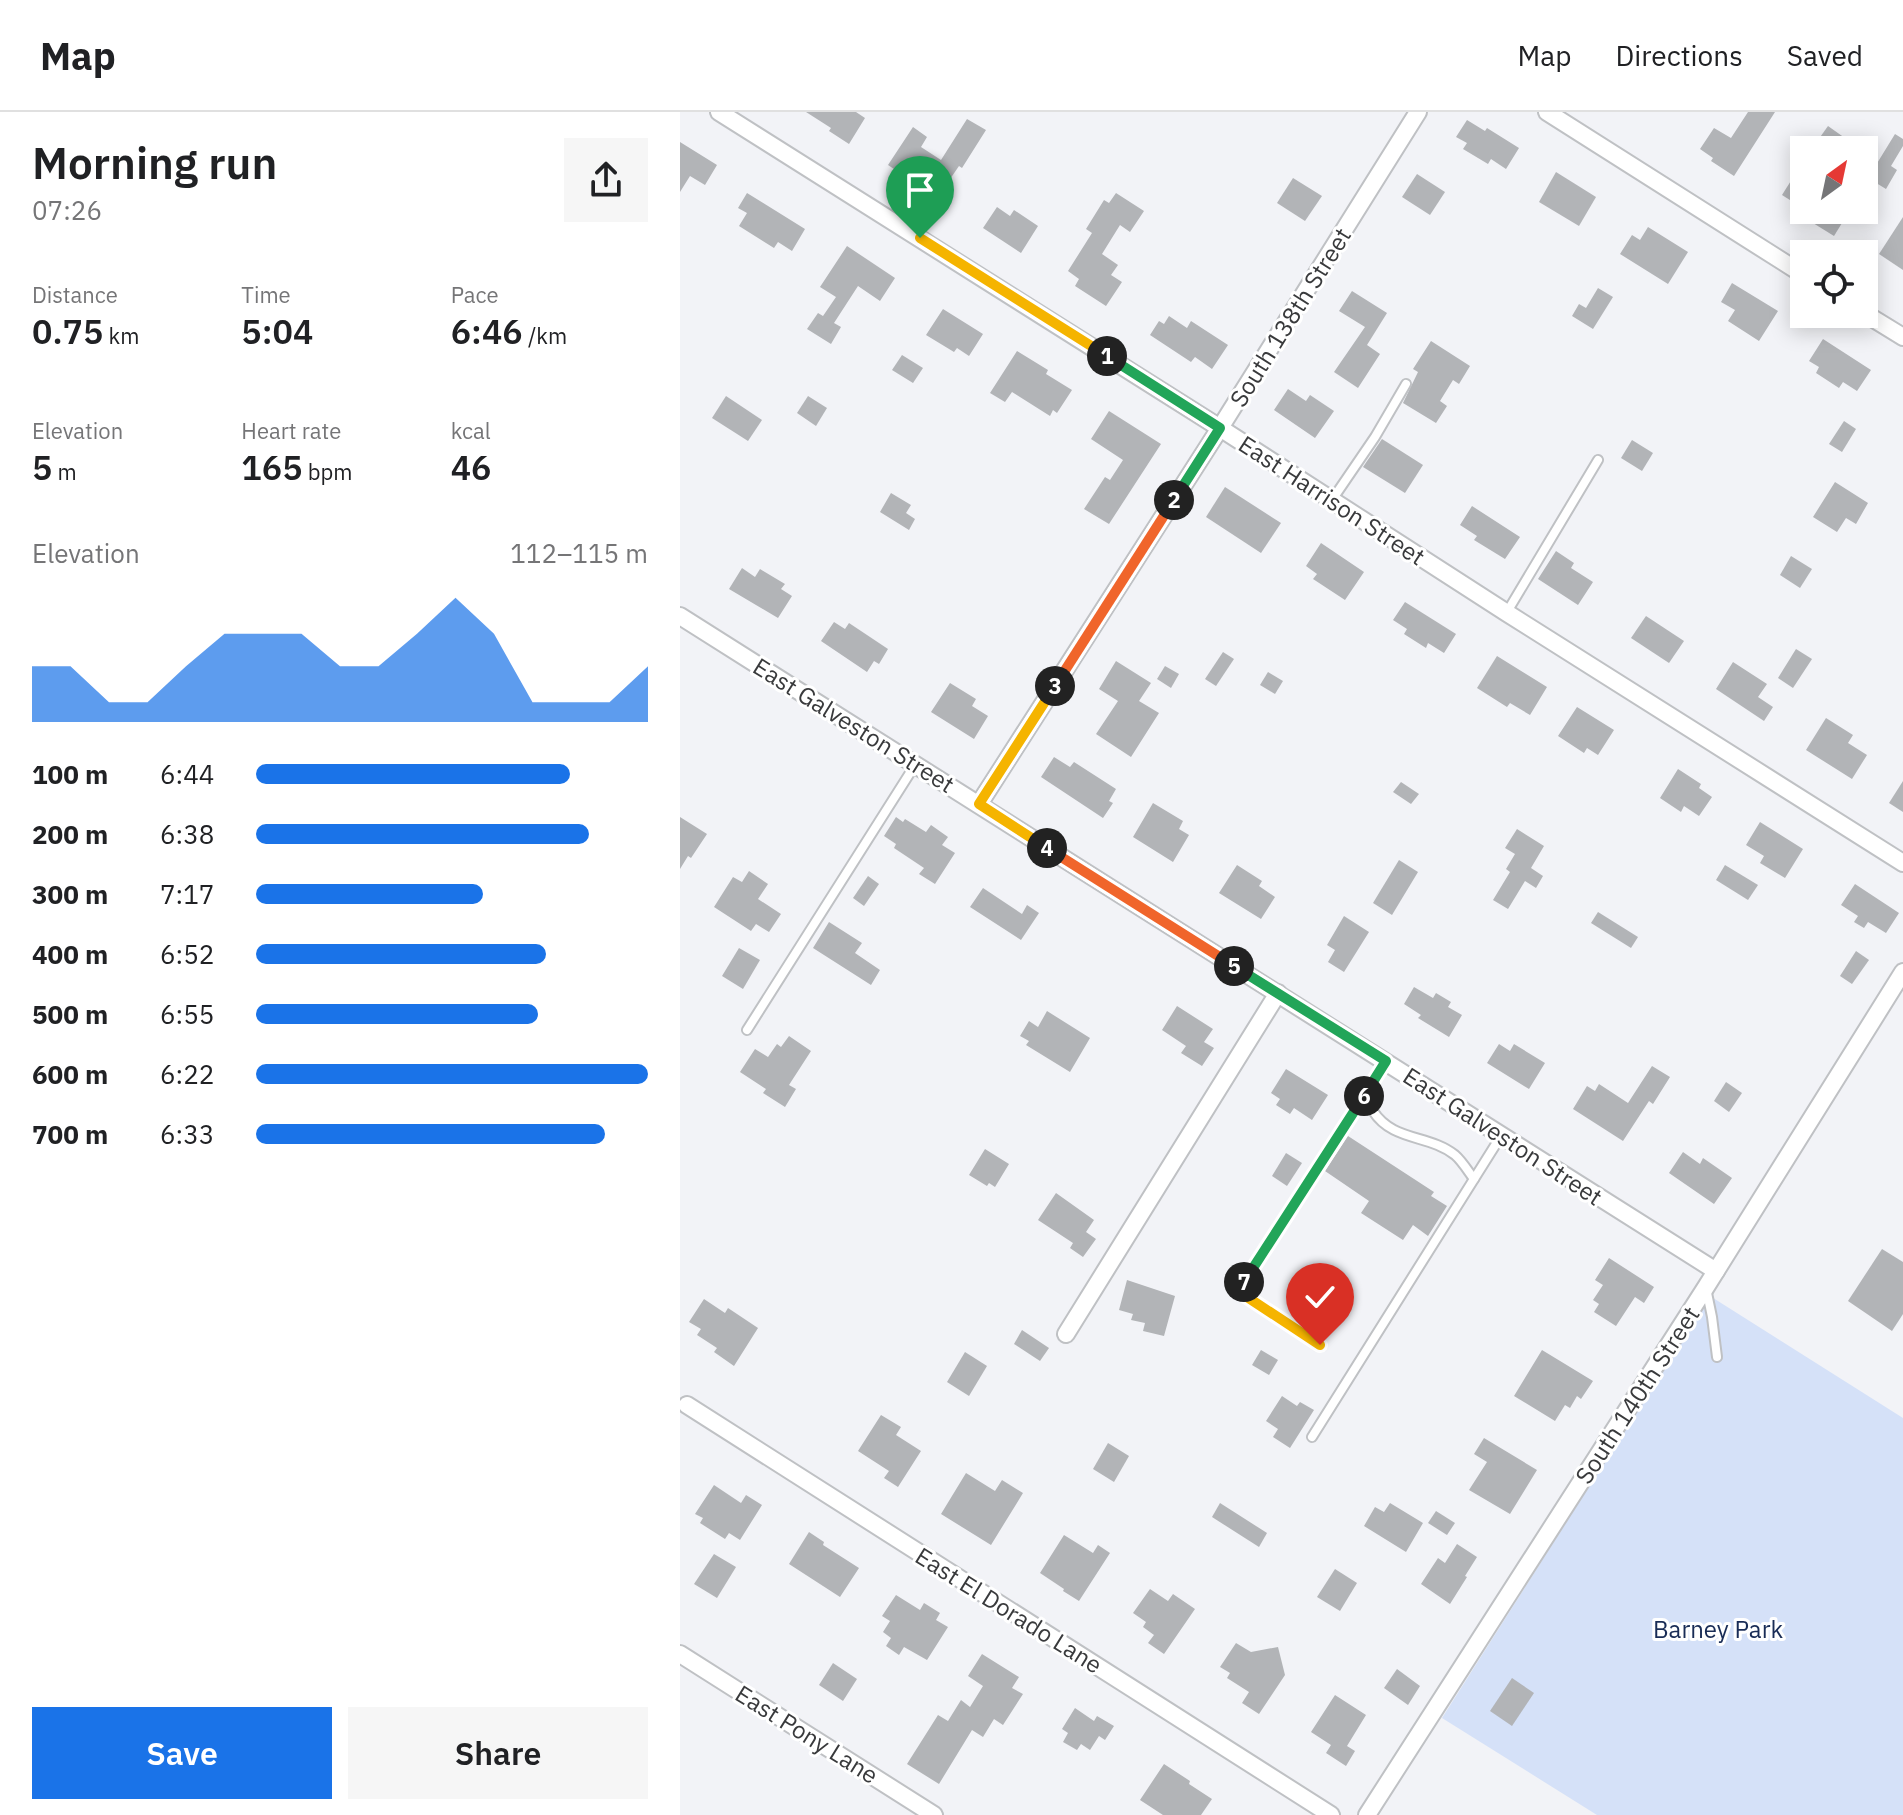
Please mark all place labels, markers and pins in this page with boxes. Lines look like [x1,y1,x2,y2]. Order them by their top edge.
pin [886,156,954,238]
pin: 1 [1087,336,1127,376]
pin: 2 [1154,480,1194,520]
pin: 3 [1035,666,1075,706]
pin: 4 [1027,828,1067,868]
pin: 5 [1214,946,1254,986]
pin: 6 [1344,1076,1384,1116]
pin: 7 [1224,1262,1264,1302]
pin [1286,1263,1354,1345]

